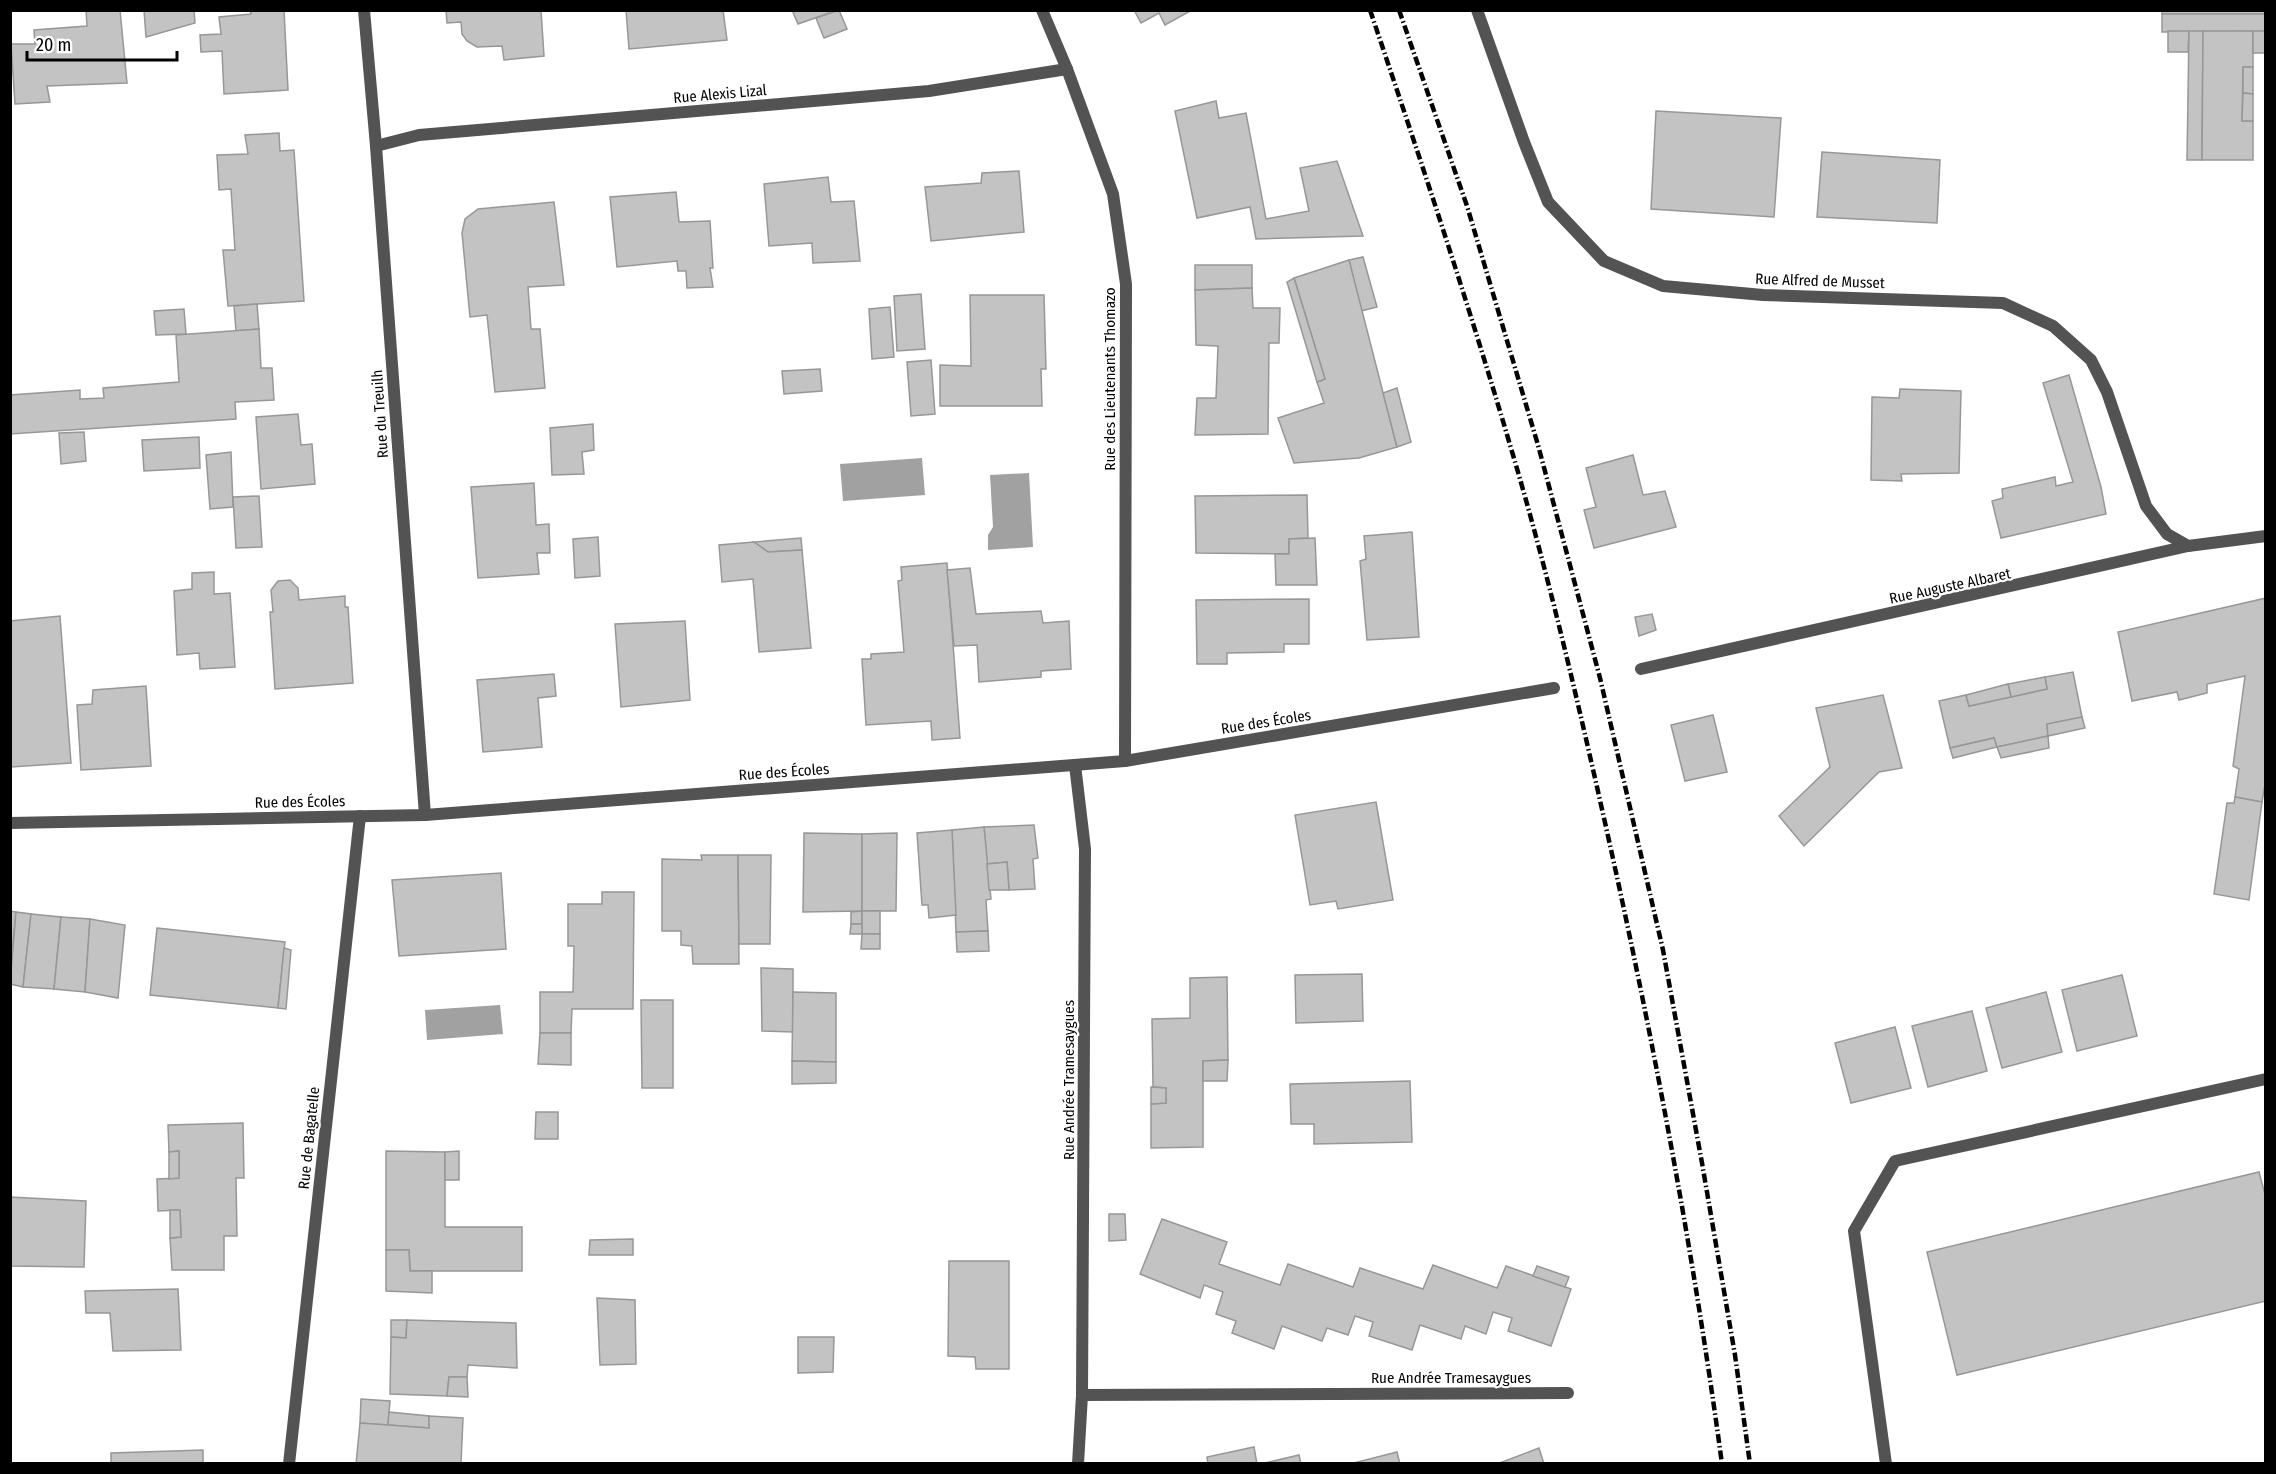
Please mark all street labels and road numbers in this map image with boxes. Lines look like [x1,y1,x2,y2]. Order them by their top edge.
street label: Rue Alexis Lizal [673,81,767,107]
street label: Rue Alfred de Musset [1755,270,1885,292]
street label: Rue des Lieutenants Thomazo [1101,287,1119,471]
street label: Rue du Treuilh [368,369,392,459]
street label: Rue Auguste Albaret [1888,564,2012,608]
street label: Rue des Écoles [1220,706,1312,738]
street label: Rue des Écoles [738,760,830,784]
street label: Rue des Écoles [254,792,346,812]
street label: Rue Andrée Tramesaygues [1060,1000,1078,1160]
street label: Rue de Bagatelle [295,1086,323,1190]
street label: Rue Andrée Tramesaygues [1371,1369,1531,1387]

